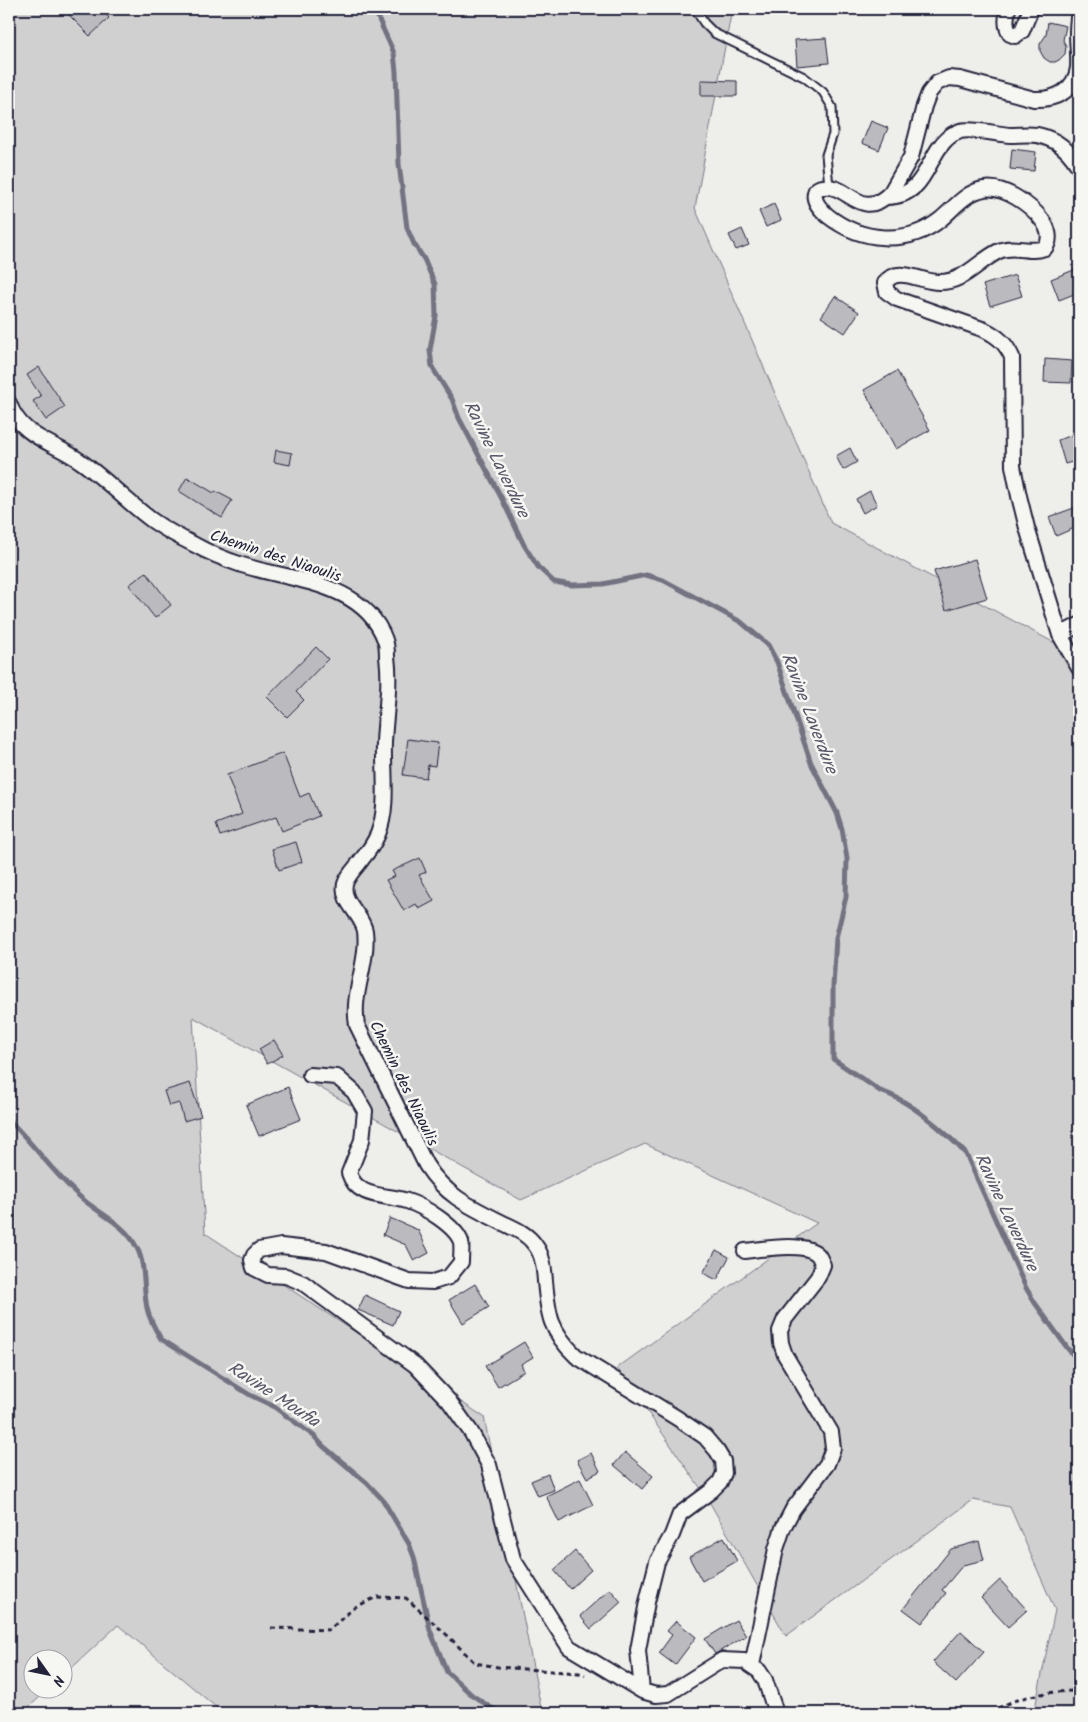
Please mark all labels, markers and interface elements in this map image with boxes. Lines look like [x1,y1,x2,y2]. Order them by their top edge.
water label: Ravine Laverdure [455,396,537,525]
street label: Chemin des Niaoulis [207,523,345,590]
water label: Ravine Laverdure [772,649,846,780]
street label: Chemin des Niaoulis [362,1017,445,1151]
water label: Ravine Laverdure [966,1149,1046,1278]
water label: Ravine Moufia [221,1355,326,1437]
north arrow [22,1650,72,1700]
text: N [46,1671,70,1690]

